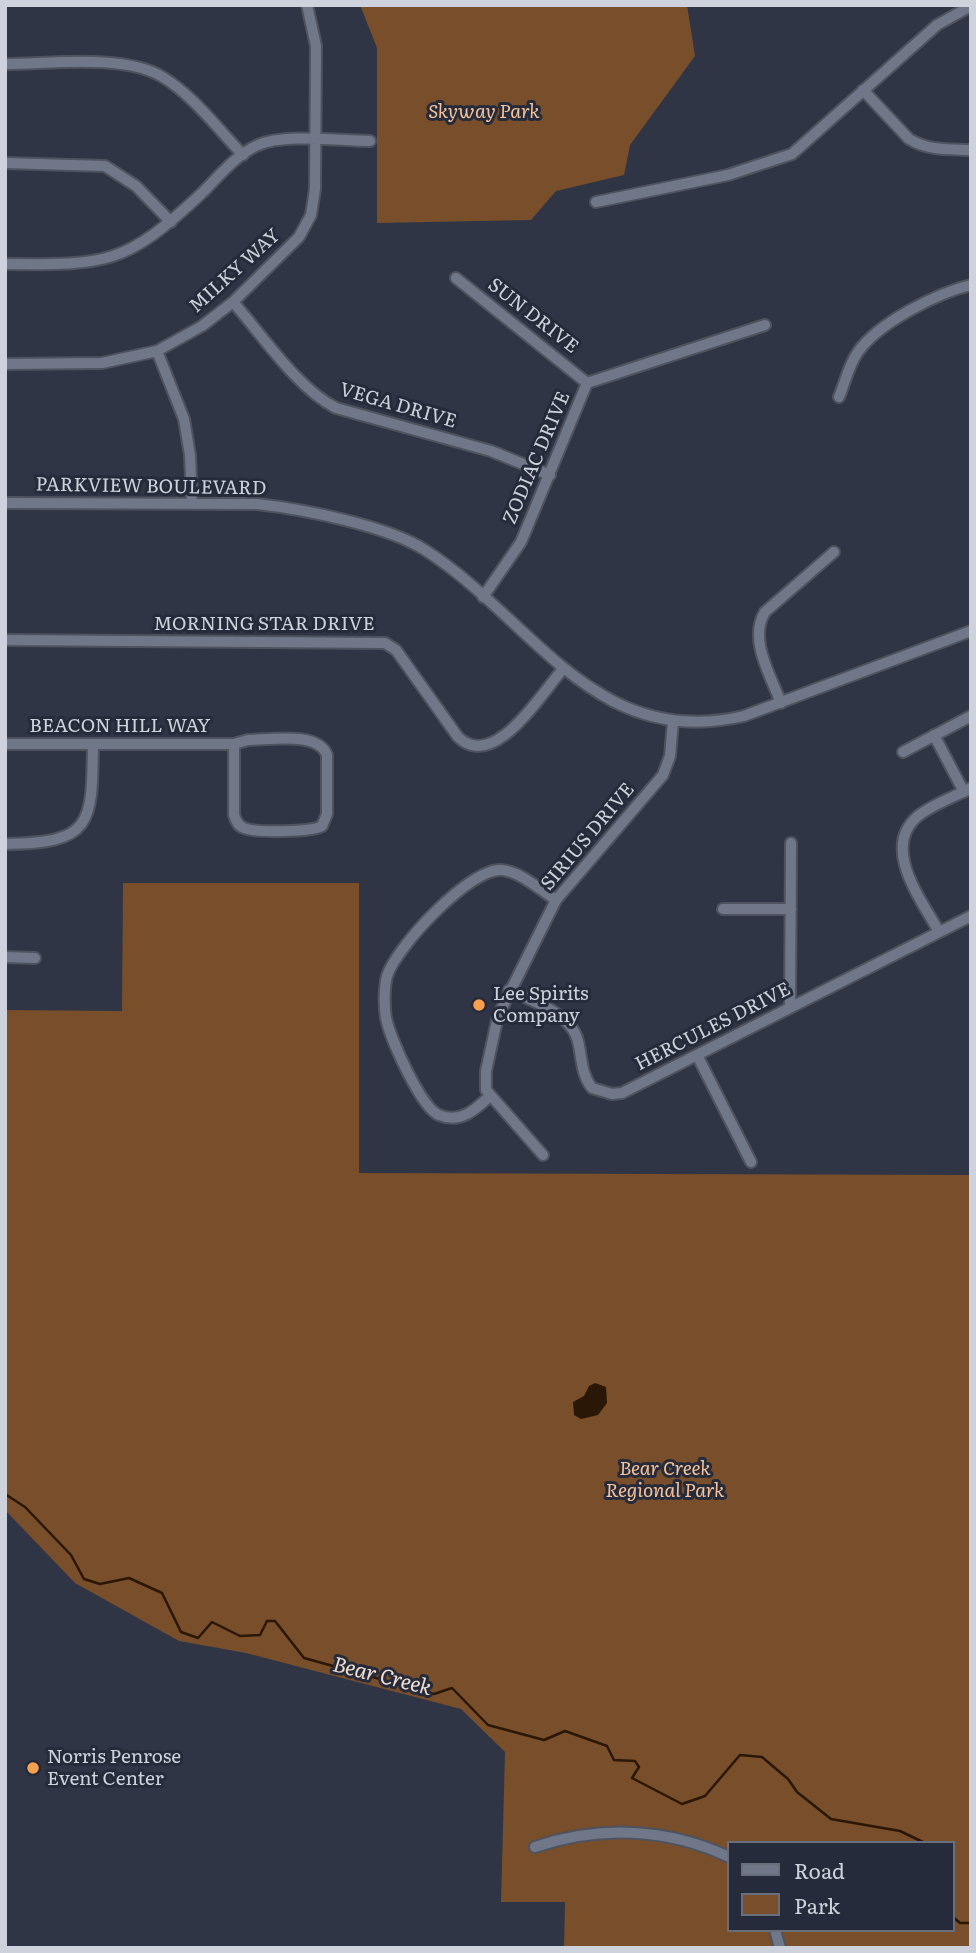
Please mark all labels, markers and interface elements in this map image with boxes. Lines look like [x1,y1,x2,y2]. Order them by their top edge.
park label: Skyway Park [428,101,540,123]
street label: MILKY WAY [185,224,285,318]
street label: SUN DRIVE [483,274,583,358]
street label: VEGA DRIVE [337,378,459,434]
street label: ZODIAC DRIVE [499,388,575,528]
street label: PARKVIEW BOULEVARD [35,474,267,500]
street label: MORNING STAR DRIVE [153,613,375,635]
street label: BEACON HILL WAY [29,715,211,737]
street label: SIRIUS DRIVE [536,779,640,895]
street label: HERCULES DRIVE [631,978,795,1076]
place label: Lee Spirits Company [493,983,589,1027]
marker: Lee Spirits Company [471,997,487,1013]
park label: Bear Creek Regional Park [605,1458,725,1502]
water label: Bear Creek [330,1653,434,1701]
place label: Norris Penrose Event Center [47,1746,181,1790]
marker: Norris Penrose Event Center [25,1760,41,1776]
legend [727,1841,955,1932]
text: Road [794,1854,845,1885]
text: Park [794,1889,840,1920]

